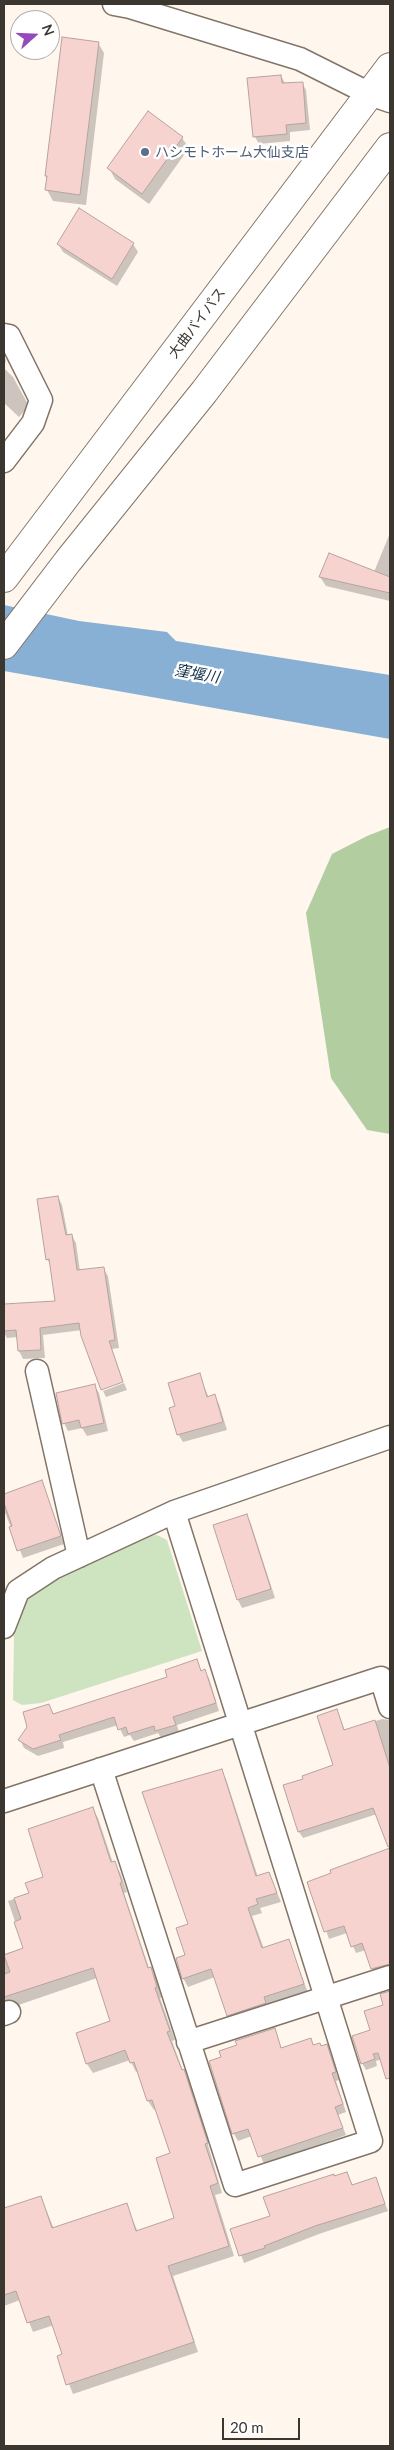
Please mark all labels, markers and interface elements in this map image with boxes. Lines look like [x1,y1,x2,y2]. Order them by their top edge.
north arrow [10,10,60,60]
text: N [39,22,58,38]
place label: ハシモトホーム大仙支店 [155,144,309,160]
marker: ハシモトホーム大仙支店 [139,146,151,158]
street label: 大曲バイパス [165,284,229,362]
water label: 窪堰川 [173,661,221,687]
scale bar [224,2408,302,2440]
text: 20 m [230,2418,264,2436]

